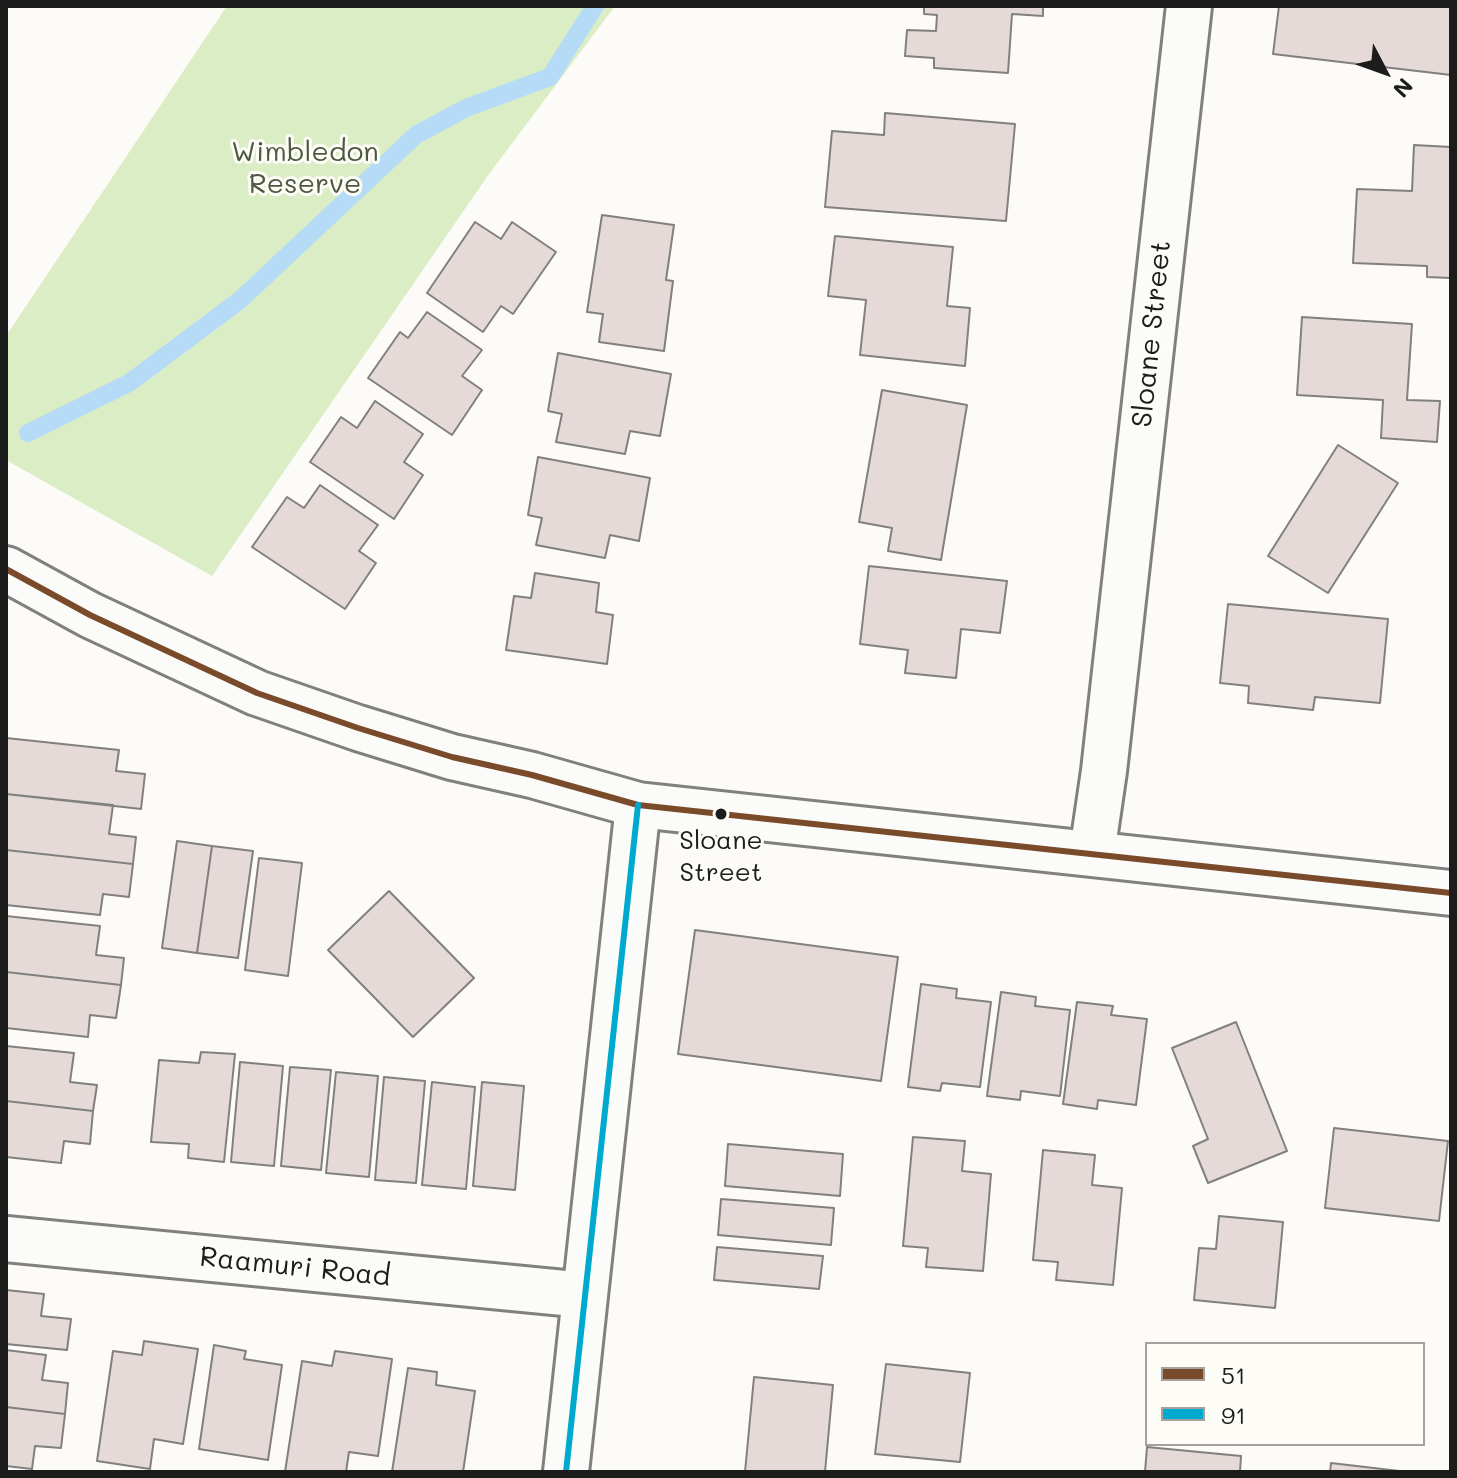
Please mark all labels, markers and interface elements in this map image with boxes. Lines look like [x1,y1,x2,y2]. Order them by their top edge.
north arrow [1345,32,1425,112]
text: N [1387,72,1420,104]
park label: Wimbledon Reserve [231,135,379,201]
street label: Sloane Street [1125,239,1179,429]
marker: Sloane Street [713,806,729,822]
place label: Sloane Street [679,825,763,886]
street label: Raamuri Road [198,1240,392,1294]
legend [1145,1342,1425,1446]
text: 51 [1221,1359,1246,1390]
text: 91 [1221,1399,1246,1430]

